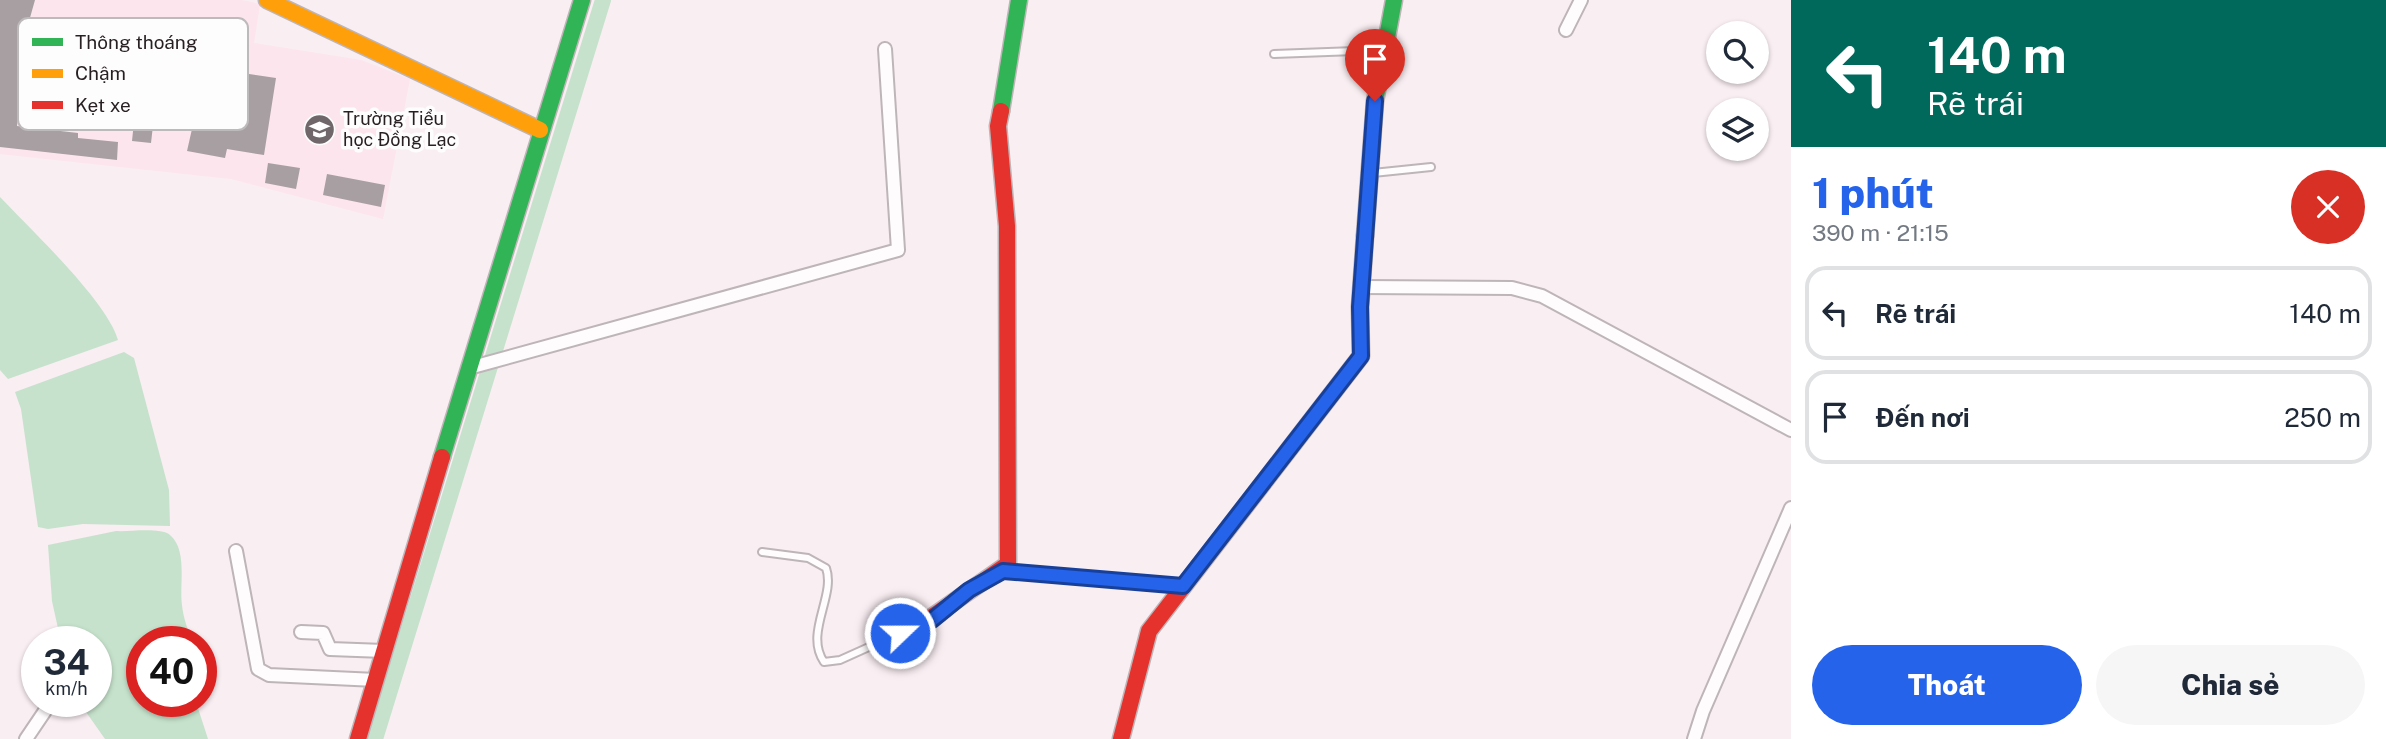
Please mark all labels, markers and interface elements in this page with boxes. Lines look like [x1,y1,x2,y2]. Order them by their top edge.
legend [18,18,248,130]
map controls [1706,21,1769,161]
button: search [1706,21,1769,84]
text: 140 m [1927,26,2067,84]
icon: left [1812,28,1903,119]
pin [1345,29,1405,101]
text: Thông thoáng [75,31,198,53]
icon: arrive [1356,40,1394,78]
text: Chậm [75,62,126,84]
text: Rẽ trái [1927,85,2024,122]
text: Kẹt xe [75,94,131,116]
button: layers [1706,98,1769,161]
place label: Trường Tiểu học Đồng Lạc [343,108,456,150]
school or university icon: Trường Tiểu học Đồng Lạc [303,112,337,146]
text: 1 phút [1812,168,1934,217]
button: close [2291,170,2365,244]
text: 390 m · 21:15 [1812,219,1949,246]
icon: left [1816,294,1854,332]
text: Rẽ trái [1875,298,1956,329]
text: 140 m [2289,298,2361,329]
icon: arrive [1816,398,1854,436]
text: Đến nơi [1875,402,1970,433]
text: 250 m [2284,402,2361,433]
position arrow [863,596,937,670]
speed limit sign: 40 [126,626,217,717]
text: 34 [43,642,90,683]
button: Thoát [1812,645,2082,725]
button: Chia sẻ [2096,645,2365,725]
text: km/h [45,678,88,699]

